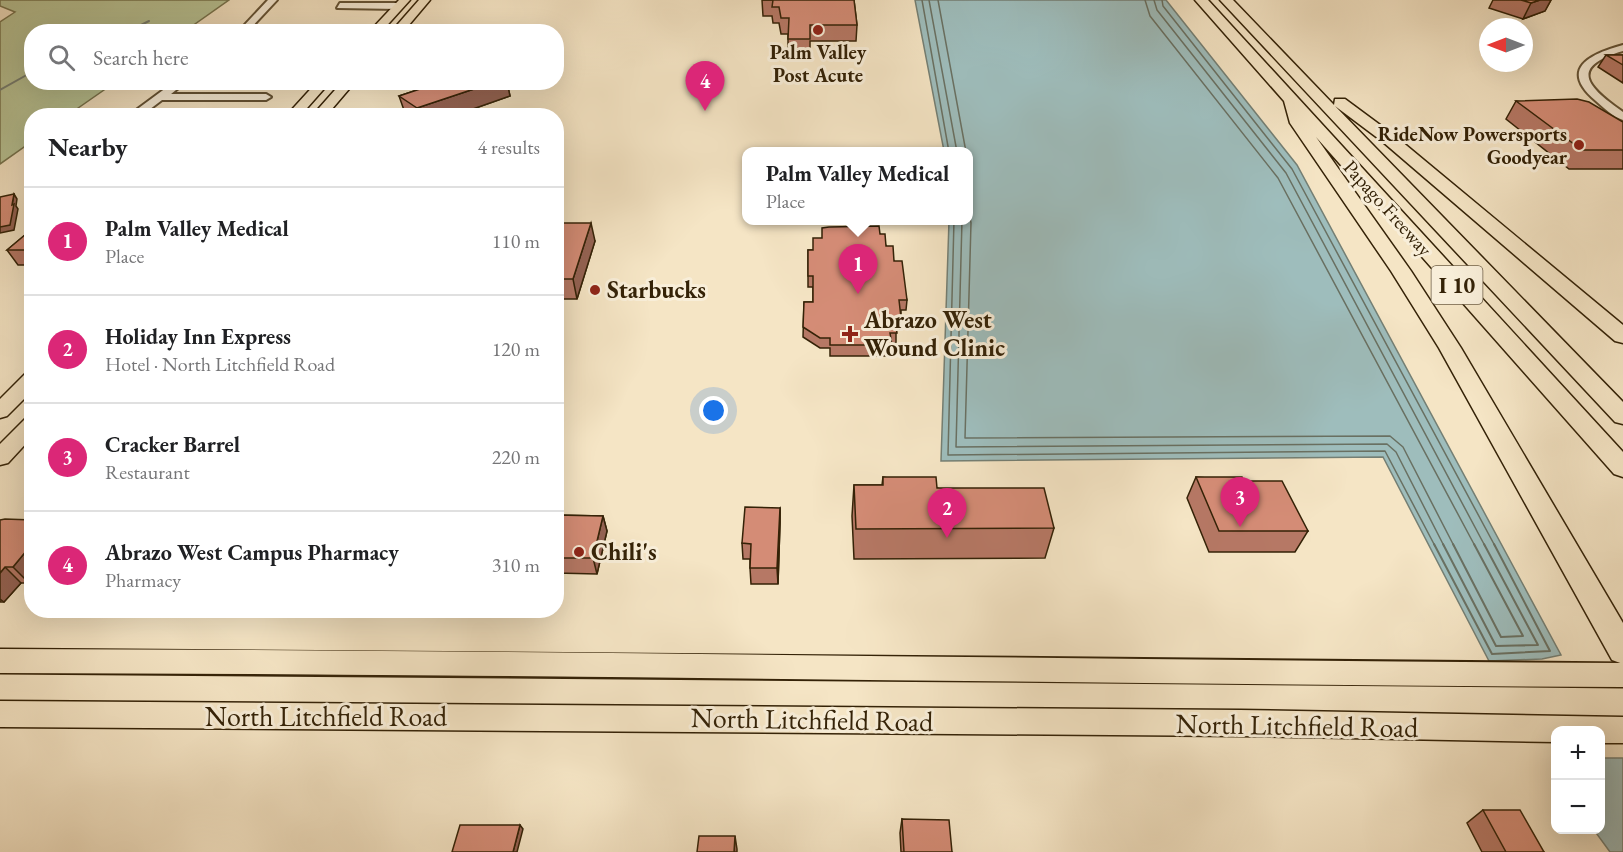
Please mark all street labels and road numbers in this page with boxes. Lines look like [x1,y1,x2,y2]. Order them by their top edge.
street label: Papago Freeway [1338,154,1438,262]
road number: I 10 [1432,266,1482,304]
street label: North Litchfield Road [205,698,448,734]
street label: North Litchfield Road [690,699,934,739]
street label: North Litchfield Road [1175,705,1419,745]

